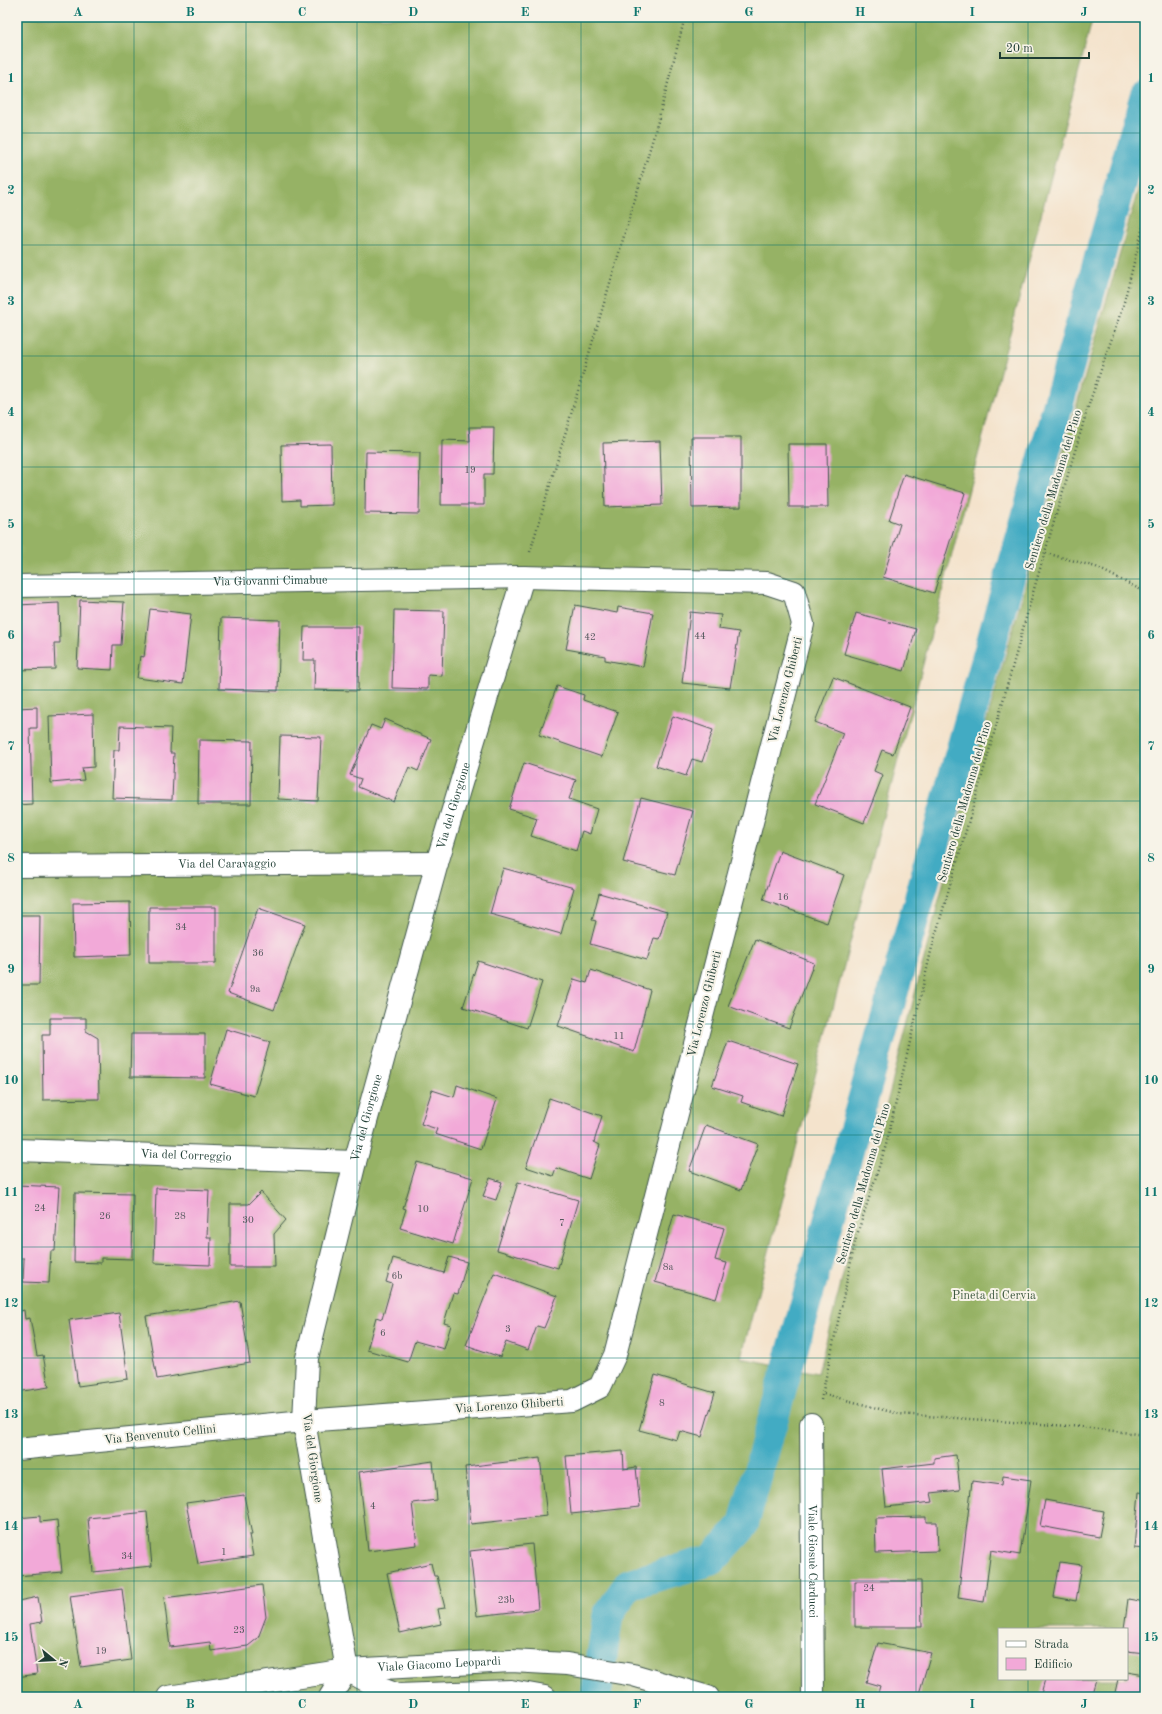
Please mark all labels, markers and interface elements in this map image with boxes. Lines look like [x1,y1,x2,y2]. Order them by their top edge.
text: A [73,6,83,19]
text: B [185,6,195,19]
text: C [298,6,306,19]
text: D [408,6,418,19]
text: E [521,6,530,19]
text: F [633,6,642,19]
text: G [744,6,754,19]
text: H [855,6,866,19]
text: I [969,6,975,19]
text: J [1080,6,1088,19]
scale bar [1000,34,1089,60]
text: 20 m [1006,43,1033,55]
text: 1 [7,72,15,85]
text: 1 [1147,72,1155,85]
text: 2 [7,184,15,197]
text: 2 [1147,184,1155,197]
text: 3 [7,295,15,308]
text: 3 [1147,295,1155,308]
text: 4 [7,406,15,419]
text: 4 [1147,406,1155,419]
street label: Sentiero della Madonna del Pino [1024,408,1084,572]
house number: 19 [464,465,476,475]
text: 5 [7,518,15,531]
text: 5 [1147,518,1155,531]
street label: Via Giovanni Cimabue [212,574,328,589]
text: 6 [7,629,15,642]
text: 6 [1147,629,1155,642]
house number: 44 [694,631,706,641]
house number: 42 [584,632,596,642]
street label: Via Lorenzo Ghiberti [767,636,805,744]
street label: Sentiero della Madonna del Pino [936,720,994,884]
text: 7 [7,740,15,753]
text: 7 [1147,740,1155,753]
street label: Via del Giorgione [435,761,473,851]
text: 8 [7,852,15,865]
text: 8 [1147,852,1155,865]
street label: Via del Caravaggio [178,858,276,871]
house number: 16 [777,892,789,902]
house number: 34 [175,922,187,932]
house number: 36 [252,948,264,958]
street label: Via Lorenzo Ghiberti [686,950,724,1058]
text: 9 [7,963,15,976]
text: 9 [1147,963,1155,976]
house number: 9a [250,984,260,994]
house number: 11 [613,1031,625,1041]
street label: Via del Giorgione [349,1073,385,1163]
text: 10 [3,1074,19,1087]
text: 10 [1143,1074,1159,1087]
street label: Sentiero della Madonna del Pino [835,1102,893,1266]
street label: Via del Correggio [140,1148,232,1164]
text: 11 [3,1186,19,1199]
text: 11 [1143,1186,1159,1199]
house number: 24 [34,1203,46,1213]
house number: 10 [417,1204,429,1214]
house number: 26 [99,1211,111,1221]
house number: 28 [174,1211,186,1221]
house number: 30 [242,1215,254,1225]
house number: 7 [559,1218,565,1228]
house number: 8a [663,1262,673,1272]
house number: 6b [392,1271,402,1281]
park label: Pineta di Cervia [952,1290,1036,1302]
text: 12 [3,1297,19,1310]
text: 12 [1143,1297,1159,1310]
house number: 3 [505,1324,511,1334]
house number: 6 [380,1328,386,1338]
street label: Via Lorenzo Ghiberti [454,1396,564,1416]
house number: 8 [659,1398,665,1408]
text: 13 [3,1408,19,1421]
text: 13 [1143,1408,1159,1421]
street label: Via del Giorgione [300,1413,324,1504]
street label: Via Benvenuto Cellini [104,1423,216,1447]
house number: 4 [370,1501,376,1511]
street label: Viale Giosuè Carducci [806,1504,818,1618]
text: 14 [3,1520,19,1533]
text: 14 [1143,1520,1159,1533]
house number: 1 [221,1547,227,1557]
house number: 34 [121,1551,133,1561]
house number: 24 [863,1583,875,1593]
house number: 23b [498,1595,514,1605]
house number: 23 [233,1625,245,1635]
legend [998,1628,1128,1680]
text: 15 [3,1631,19,1644]
text: 15 [1143,1631,1159,1644]
text: Strada [1034,1639,1069,1651]
north arrow [34,1640,74,1680]
house number: 19 [95,1646,107,1656]
street label: Viale Giacomo Leopardi [377,1656,501,1674]
text: N [55,1657,69,1669]
text: Edificio [1034,1659,1073,1671]
text: A [73,1698,83,1711]
text: B [185,1698,195,1711]
text: C [298,1698,306,1711]
text: D [408,1698,418,1711]
text: E [521,1698,530,1711]
text: F [633,1698,642,1711]
text: G [744,1698,754,1711]
text: H [855,1698,866,1711]
text: I [969,1698,975,1711]
text: J [1080,1698,1088,1711]

